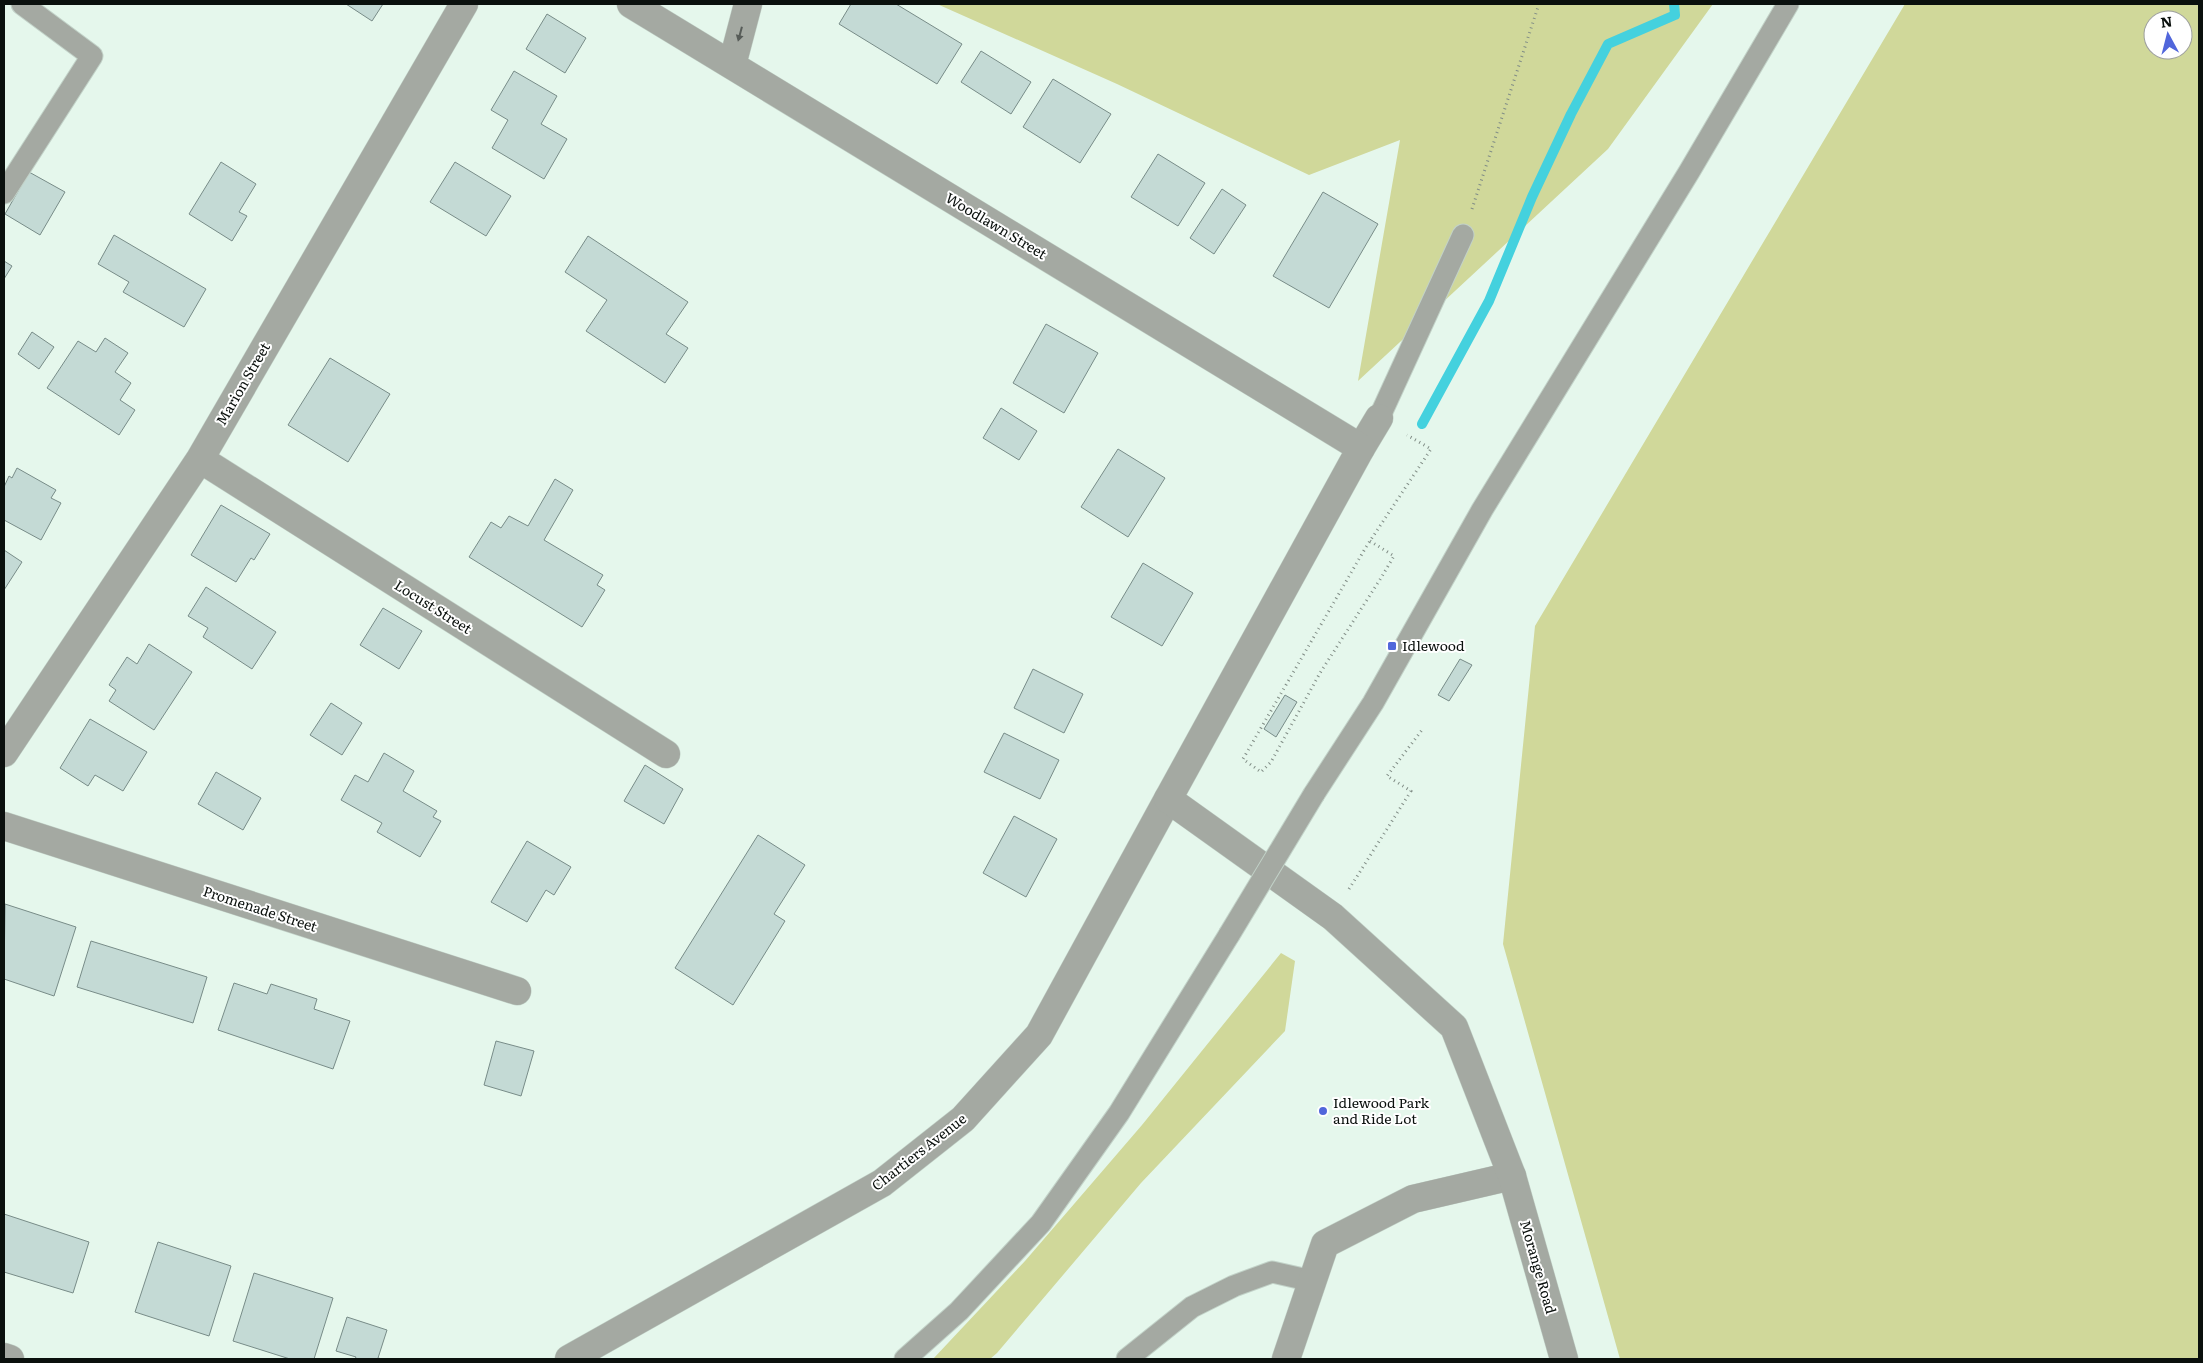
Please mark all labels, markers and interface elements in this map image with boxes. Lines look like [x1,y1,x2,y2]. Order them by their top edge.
north arrow [2143,10,2193,60]
text: N [2159,10,2174,32]
one-way arrow [736,27,744,42]
street label: Woodlawn Street [942,187,1051,263]
street label: Marion Street [210,338,274,429]
street label: Locust Street [391,574,476,638]
place label: Idlewood [1402,635,1465,655]
marker: Idlewood [1386,640,1398,652]
street label: Promenade Street [201,880,320,936]
place label: Idlewood Park and Ride Lot [1333,1092,1430,1128]
marker: Idlewood Park and Ride Lot [1317,1105,1329,1117]
street label: Chartiers Avenue [867,1108,970,1195]
street label: Morange Road [1516,1217,1562,1316]

